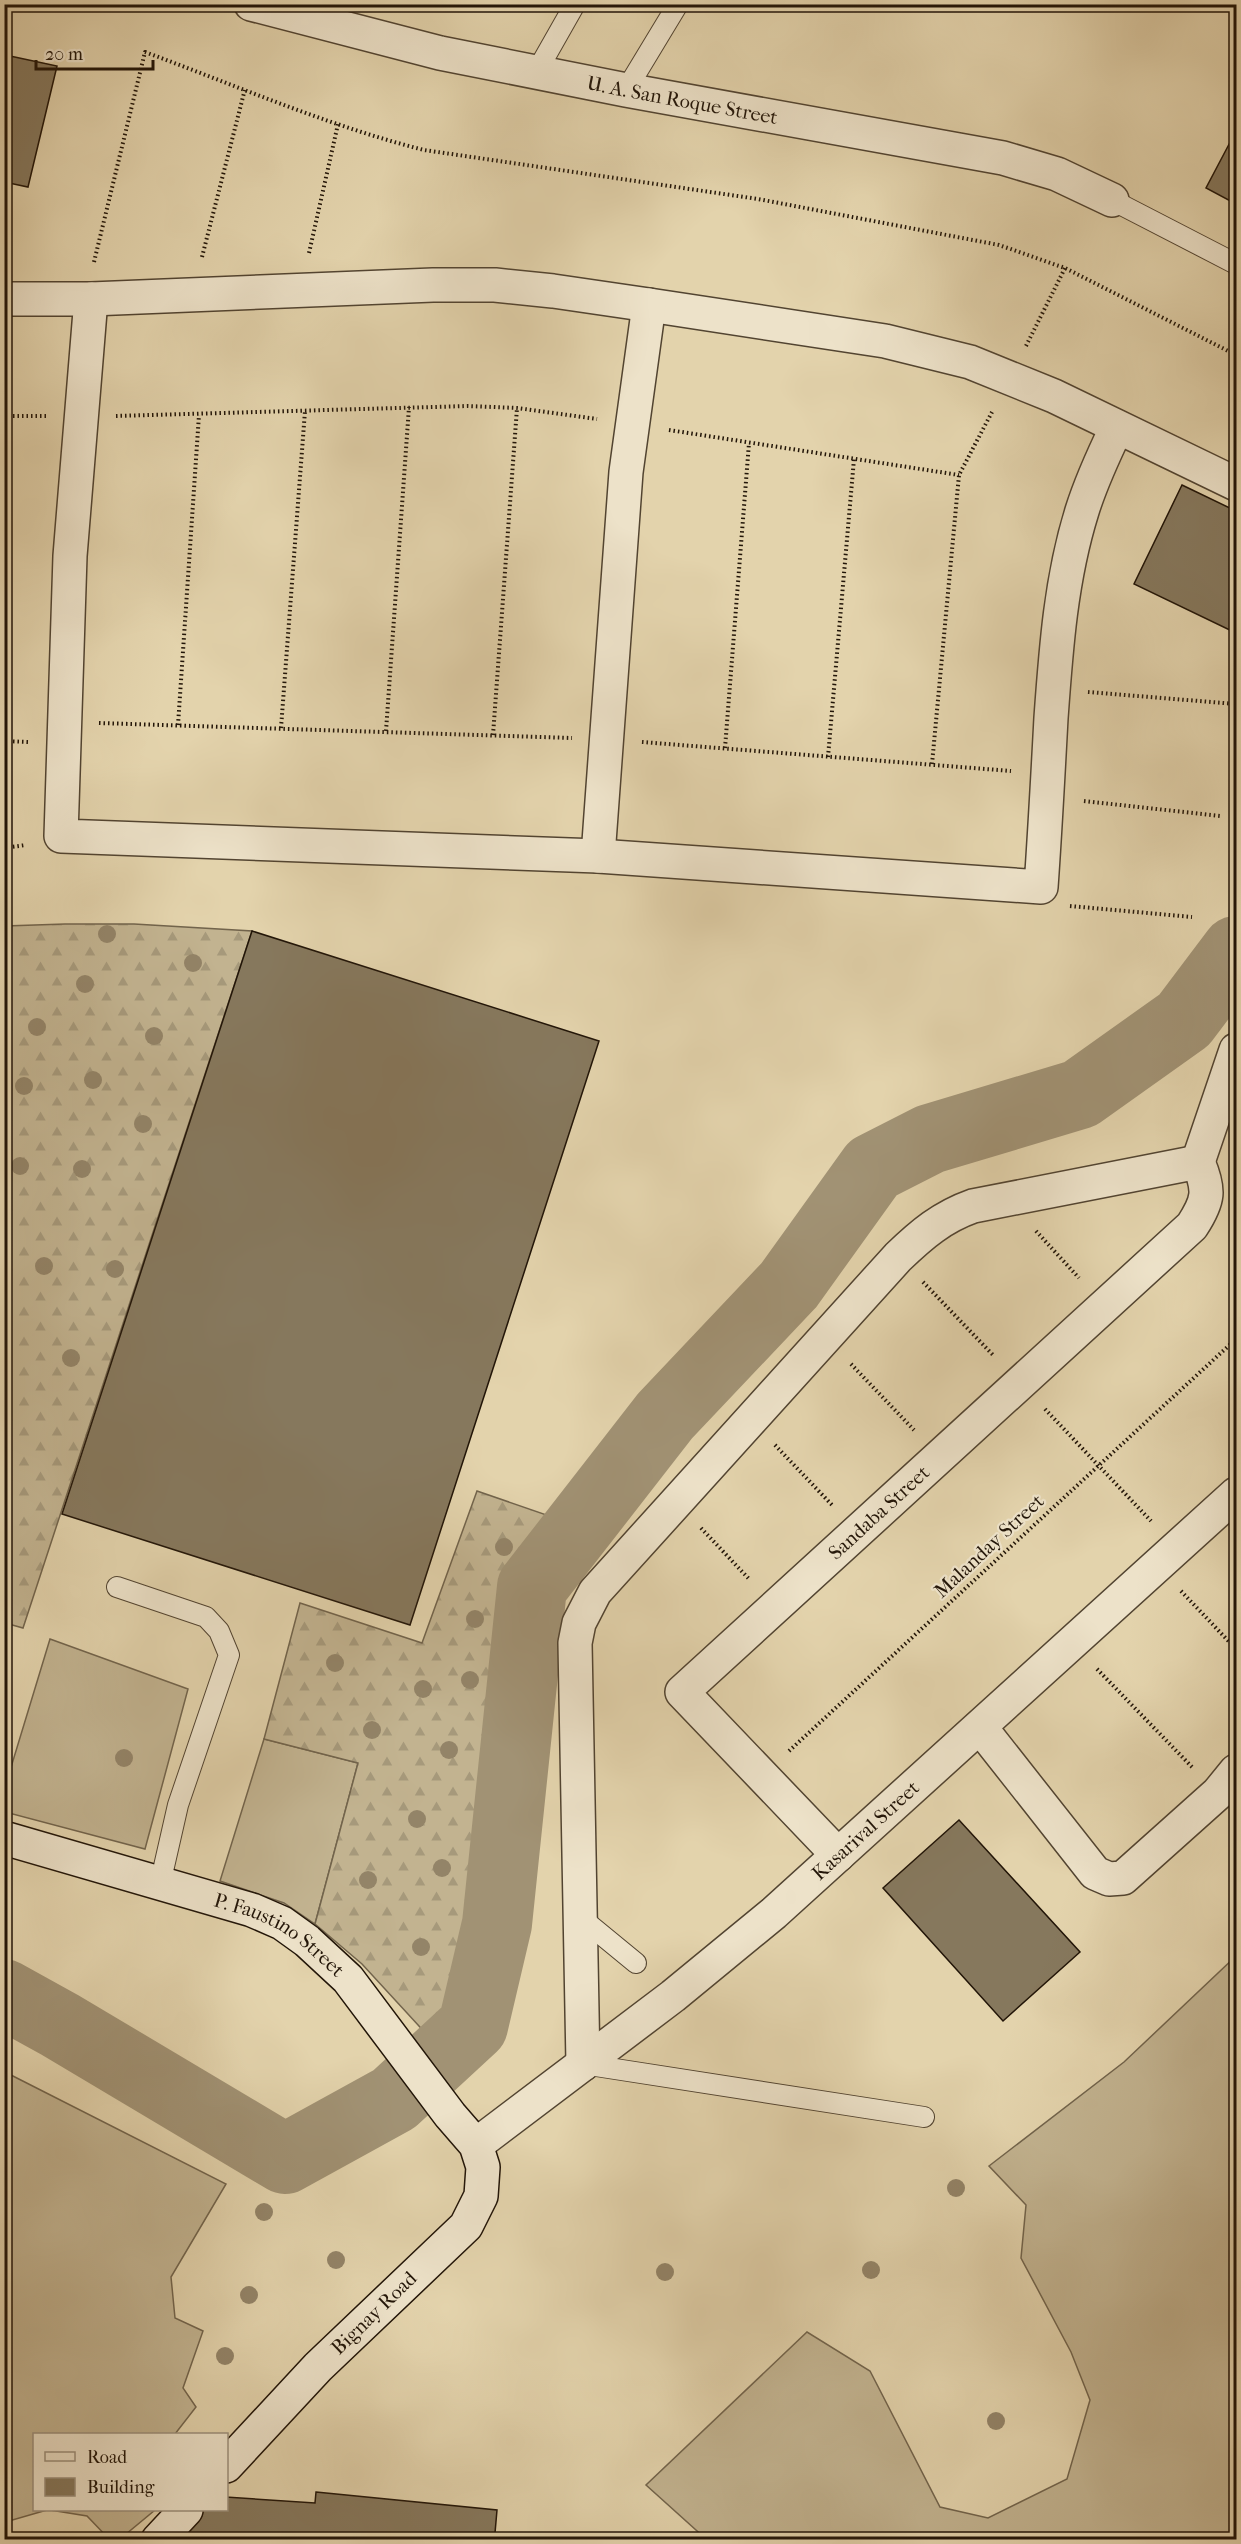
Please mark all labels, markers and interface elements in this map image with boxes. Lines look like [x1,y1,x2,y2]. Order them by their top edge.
scale bar [36,33,153,71]
text: 20 m [45,44,83,65]
street label: U. A. San Roque Street [585,71,780,129]
street label: Sandaba Street [824,1461,934,1564]
street label: Malanday Street [929,1489,1049,1603]
street label: Kasarival Street [807,1776,924,1885]
street label: P. Faustino Street [211,1888,349,1981]
street label: Bignay Road [327,2266,422,2359]
legend [33,2433,228,2511]
text: Road [87,2447,127,2468]
text: Building [87,2477,155,2498]

